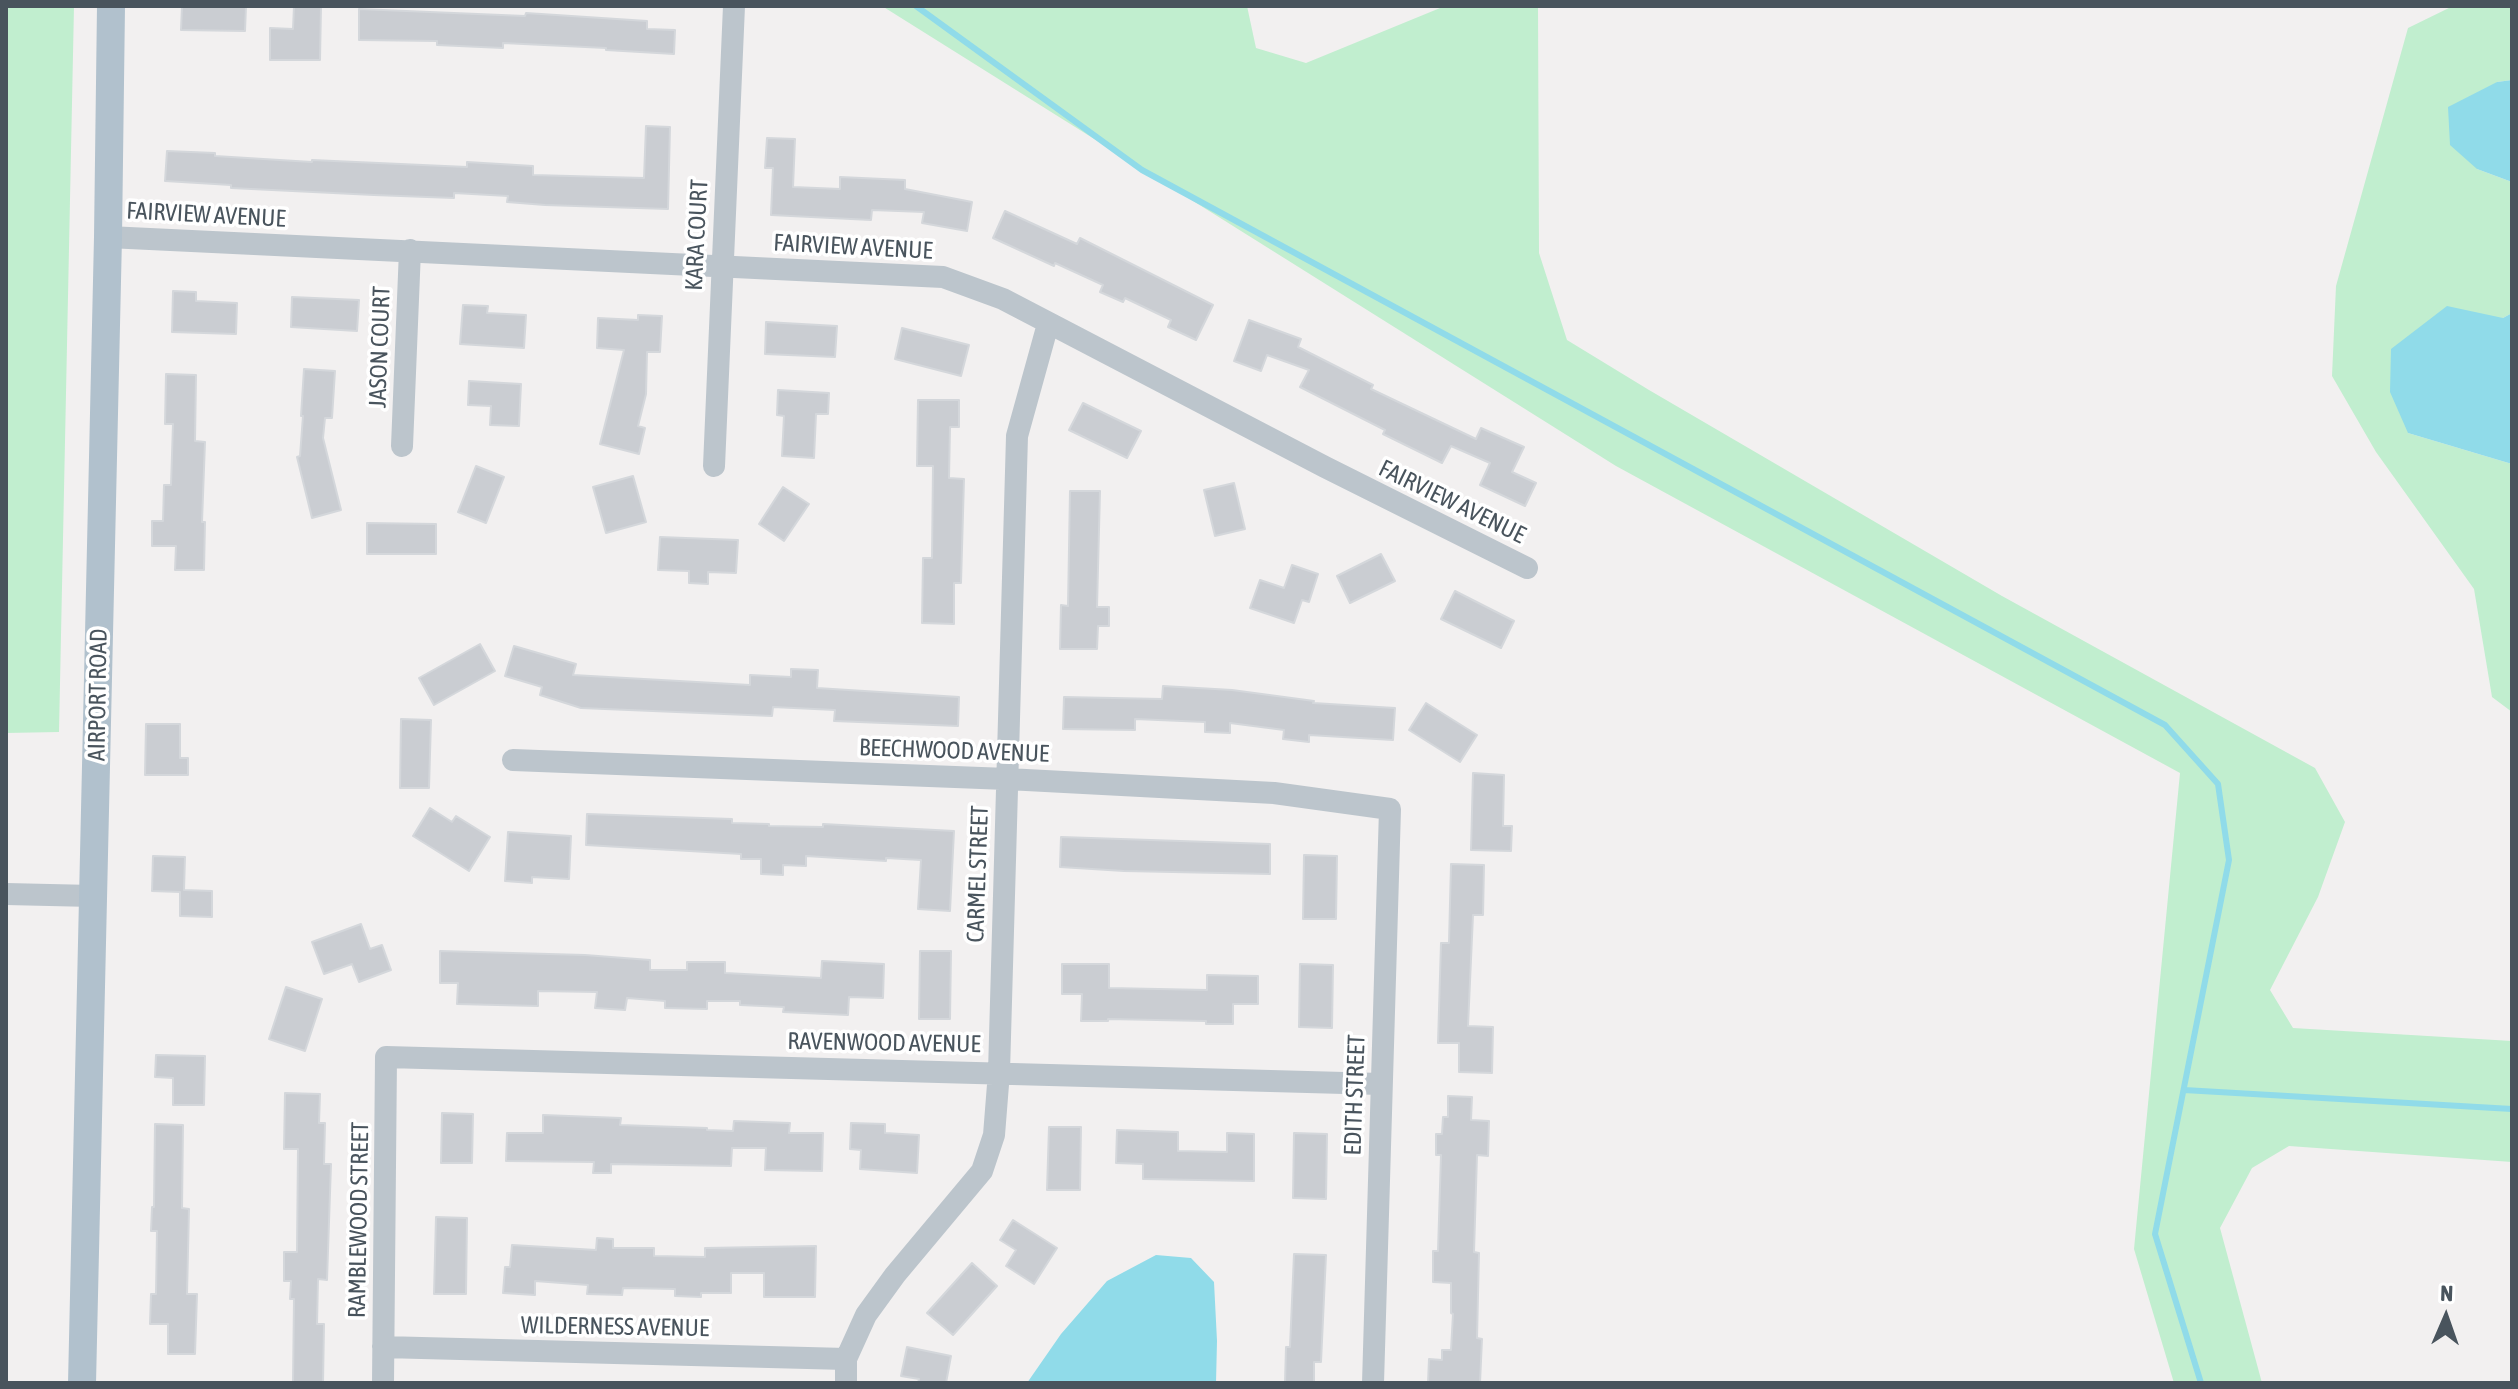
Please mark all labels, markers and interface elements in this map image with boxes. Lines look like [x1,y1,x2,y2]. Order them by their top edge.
street label: KARA COURT [680,179,714,291]
street label: FAIRVIEW AVENUE [126,196,286,234]
street label: FAIRVIEW AVENUE [773,228,933,266]
street label: JASON COURT [363,286,397,408]
street label: FAIRVIEW AVENUE [1374,454,1530,550]
street label: AIRPORT ROAD [82,629,114,761]
street label: BEECHWOOD AVENUE [858,733,1050,769]
street label: CARMEL STREET [961,805,995,943]
street label: RAVENWOOD AVENUE [787,1027,981,1059]
street label: EDITH STREET [1338,1034,1372,1156]
street label: RAMBLEWOOD STREET [343,1122,375,1318]
north arrow [2406,1277,2486,1357]
text: N [2440,1280,2454,1306]
street label: WILDERNESS AVENUE [521,1311,709,1343]

